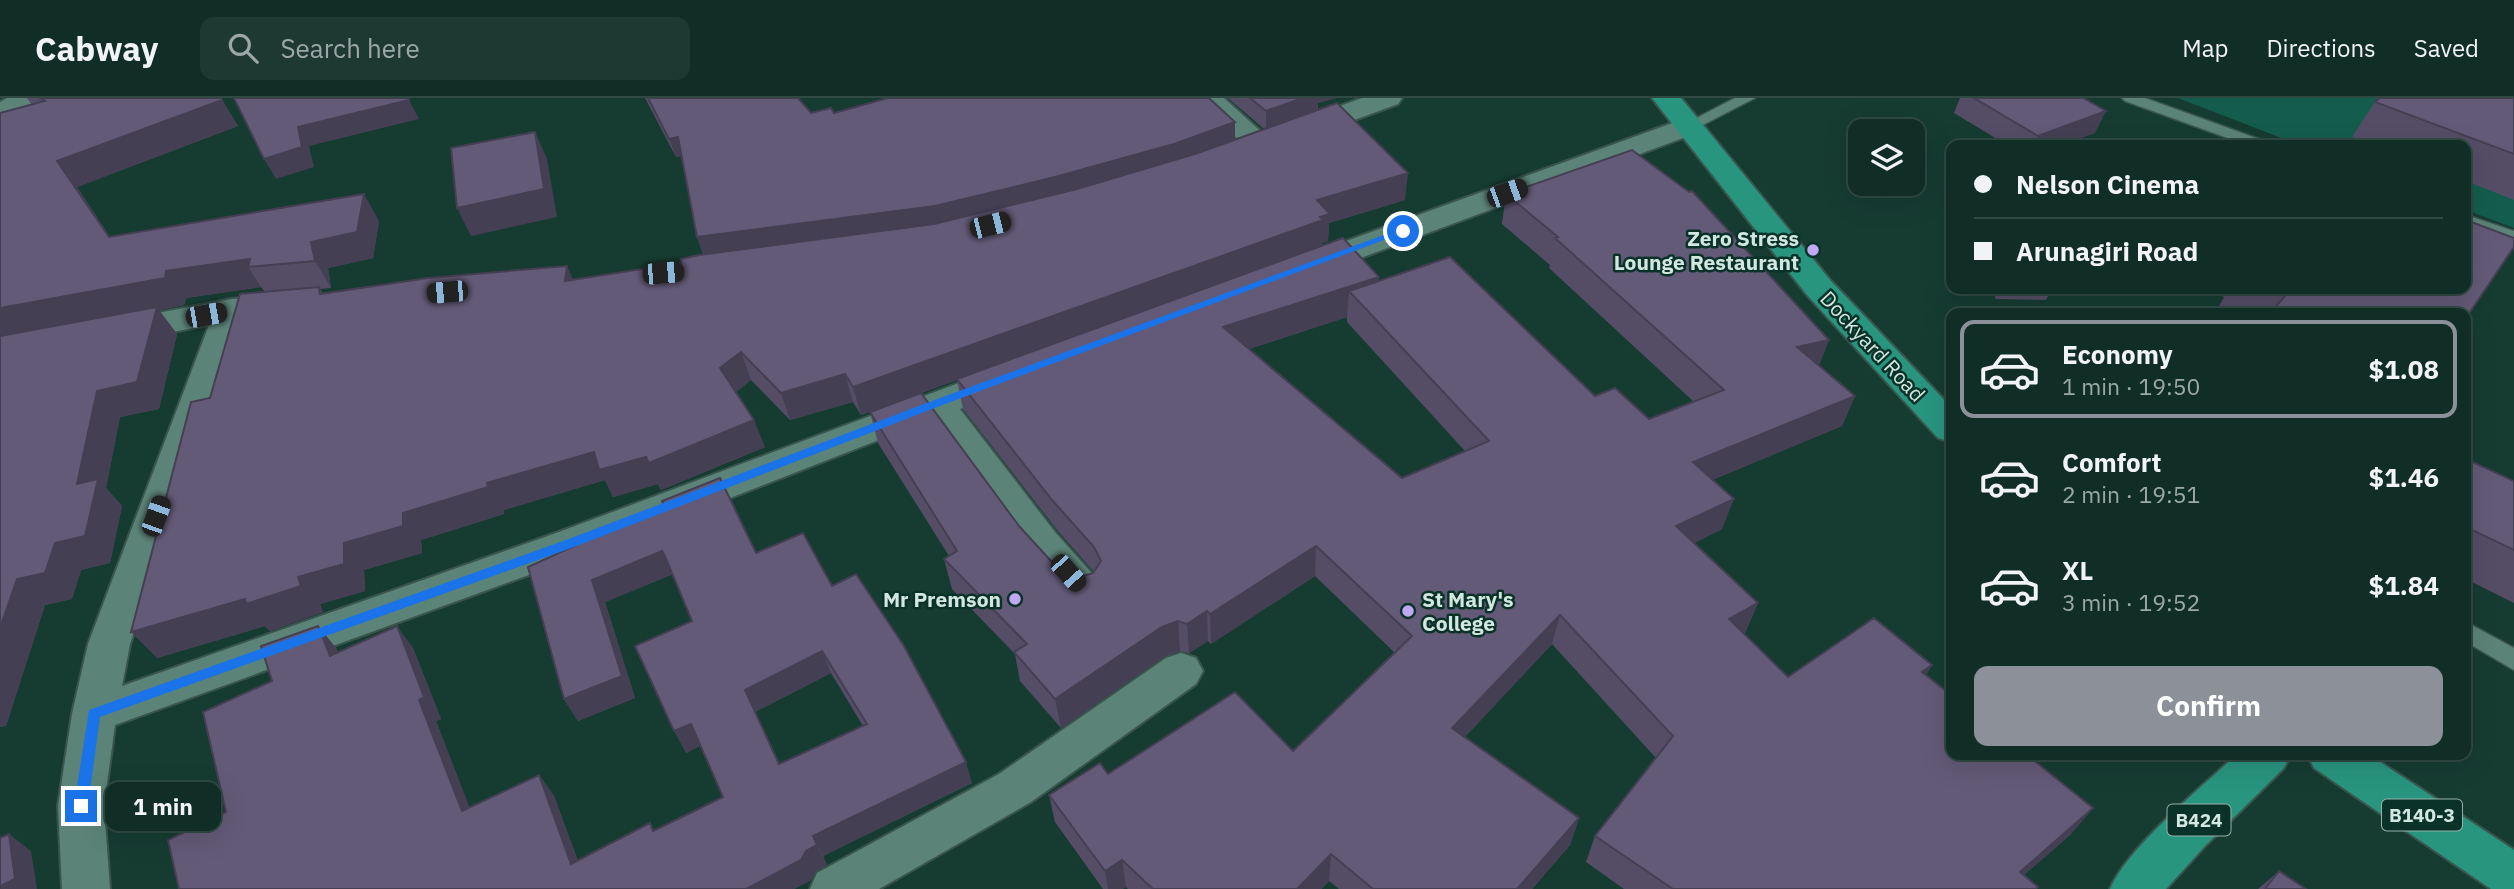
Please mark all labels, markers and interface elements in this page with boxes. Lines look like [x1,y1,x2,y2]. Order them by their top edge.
search box [200,17,690,80]
text: Cabway [35,27,158,70]
icon: search [224,29,262,67]
text: Search here [280,31,420,65]
text: Map [2182,32,2228,64]
text: Directions [2266,32,2376,64]
text: Saved [2414,32,2479,64]
map controls [1848,119,1925,196]
button: layers [1848,119,1925,196]
text: Nelson Cinema [2016,167,2199,201]
car [1484,176,1531,210]
car [968,210,1013,240]
route start [1387,215,1419,247]
place label: Zero Stress Lounge Restaurant [1614,224,1799,276]
text: Arunagiri Road [2016,234,2198,268]
marker: Zero Stress Lounge Restaurant [1805,242,1821,258]
car [642,261,685,285]
car [426,280,469,304]
street label: Dockyard Road [1814,285,1932,407]
car [184,301,229,329]
text: Economy [2062,337,2173,371]
icon: car [1978,338,2041,401]
text: $1.08 [2369,352,2439,386]
text: 1 min · 19:50 [2062,371,2200,401]
text: Comfort [2062,445,2161,479]
icon: car [1978,446,2041,509]
text: $1.46 [2369,460,2439,494]
text: 2 min · 19:51 [2062,479,2200,509]
car [139,493,174,539]
car [1047,550,1090,596]
text: XL [2062,553,2093,587]
icon: car [1978,554,2041,617]
text: $1.84 [2369,568,2439,602]
place label: Mr Premson [883,585,1001,613]
place label: St Mary's College [1422,585,1514,637]
text: 3 min · 19:52 [2062,587,2200,617]
marker: Mr Premson [1007,591,1023,607]
marker: St Mary's College [1400,603,1416,619]
button: Confirm [1974,666,2443,746]
callout: 1 min [106,782,221,830]
route end [65,790,97,822]
text: 1 min [133,791,193,821]
road number: B140-3 [2382,800,2462,830]
road number: B424 [2168,804,2230,835]

